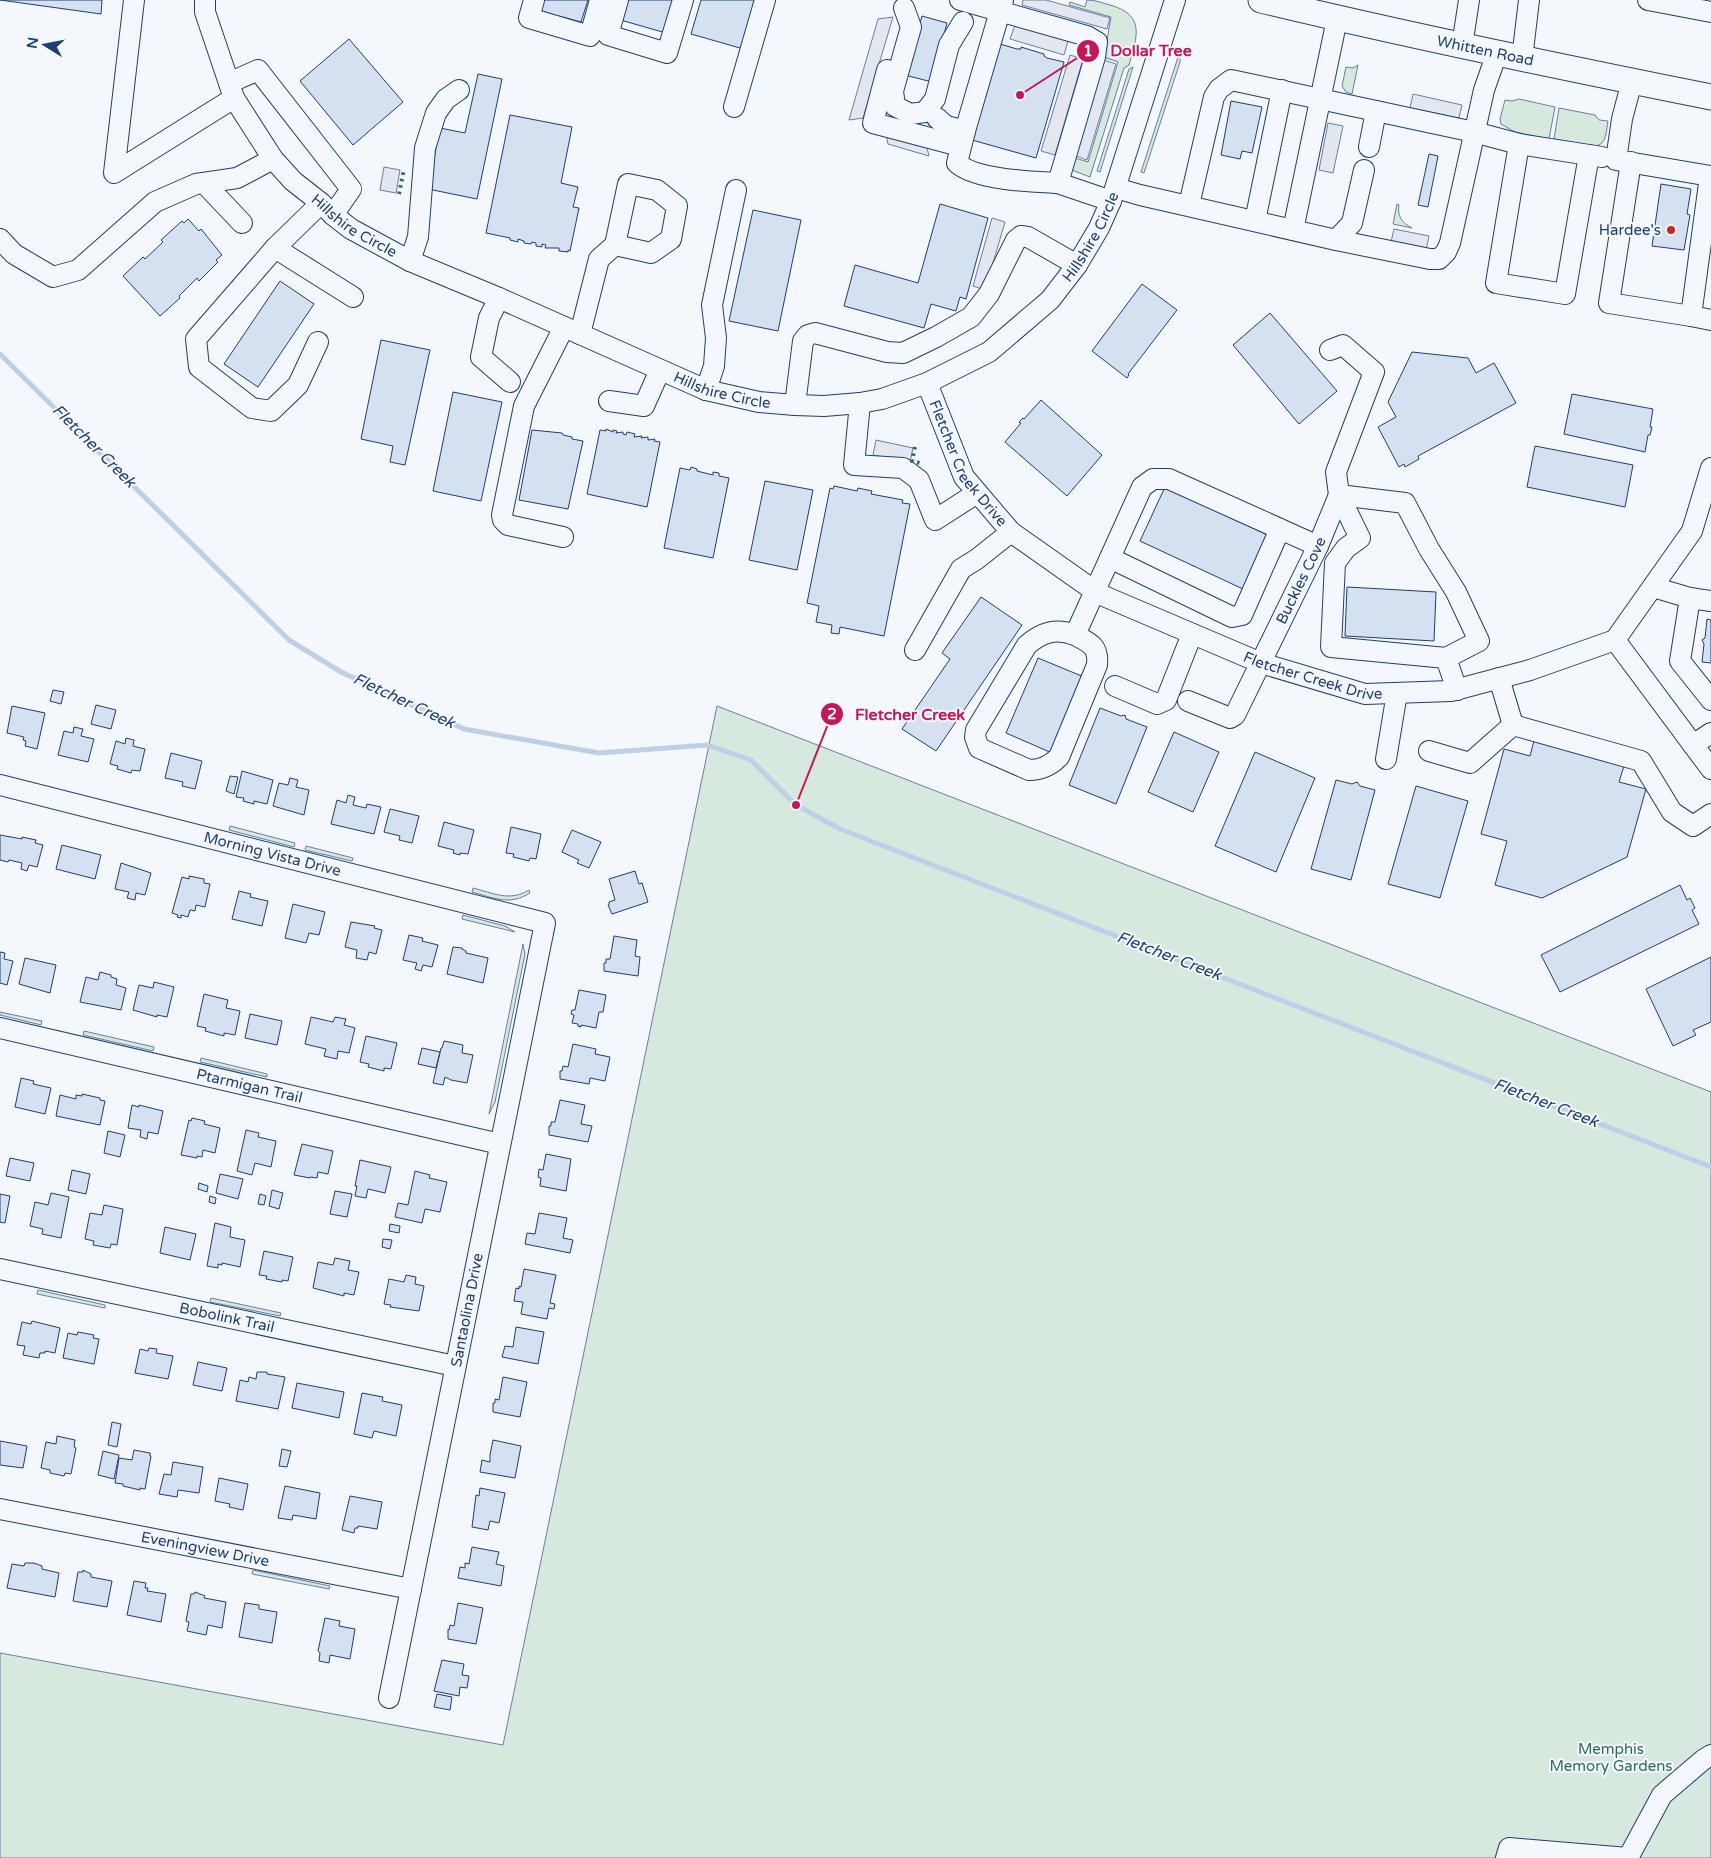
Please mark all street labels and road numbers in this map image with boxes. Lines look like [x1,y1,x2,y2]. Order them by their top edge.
street label: Whitten Road [1435,32,1535,70]
street label: Hillshire Circle [308,190,400,261]
street label: Hillshire Circle [1058,190,1122,285]
street label: Hillshire Circle [671,368,771,412]
street label: Fletcher Creek Drive [926,397,1011,530]
street label: Buckles Cove [1272,534,1330,627]
street label: Fletcher Creek Drive [1241,648,1383,703]
street label: Morning Vista Drive [202,828,343,880]
street label: Ptarmigan Trail [195,1065,304,1107]
street label: Santaolina Drive [447,1251,487,1369]
street label: Bobolink Trail [178,1298,276,1336]
street label: Eveningview Drive [140,1528,271,1570]

